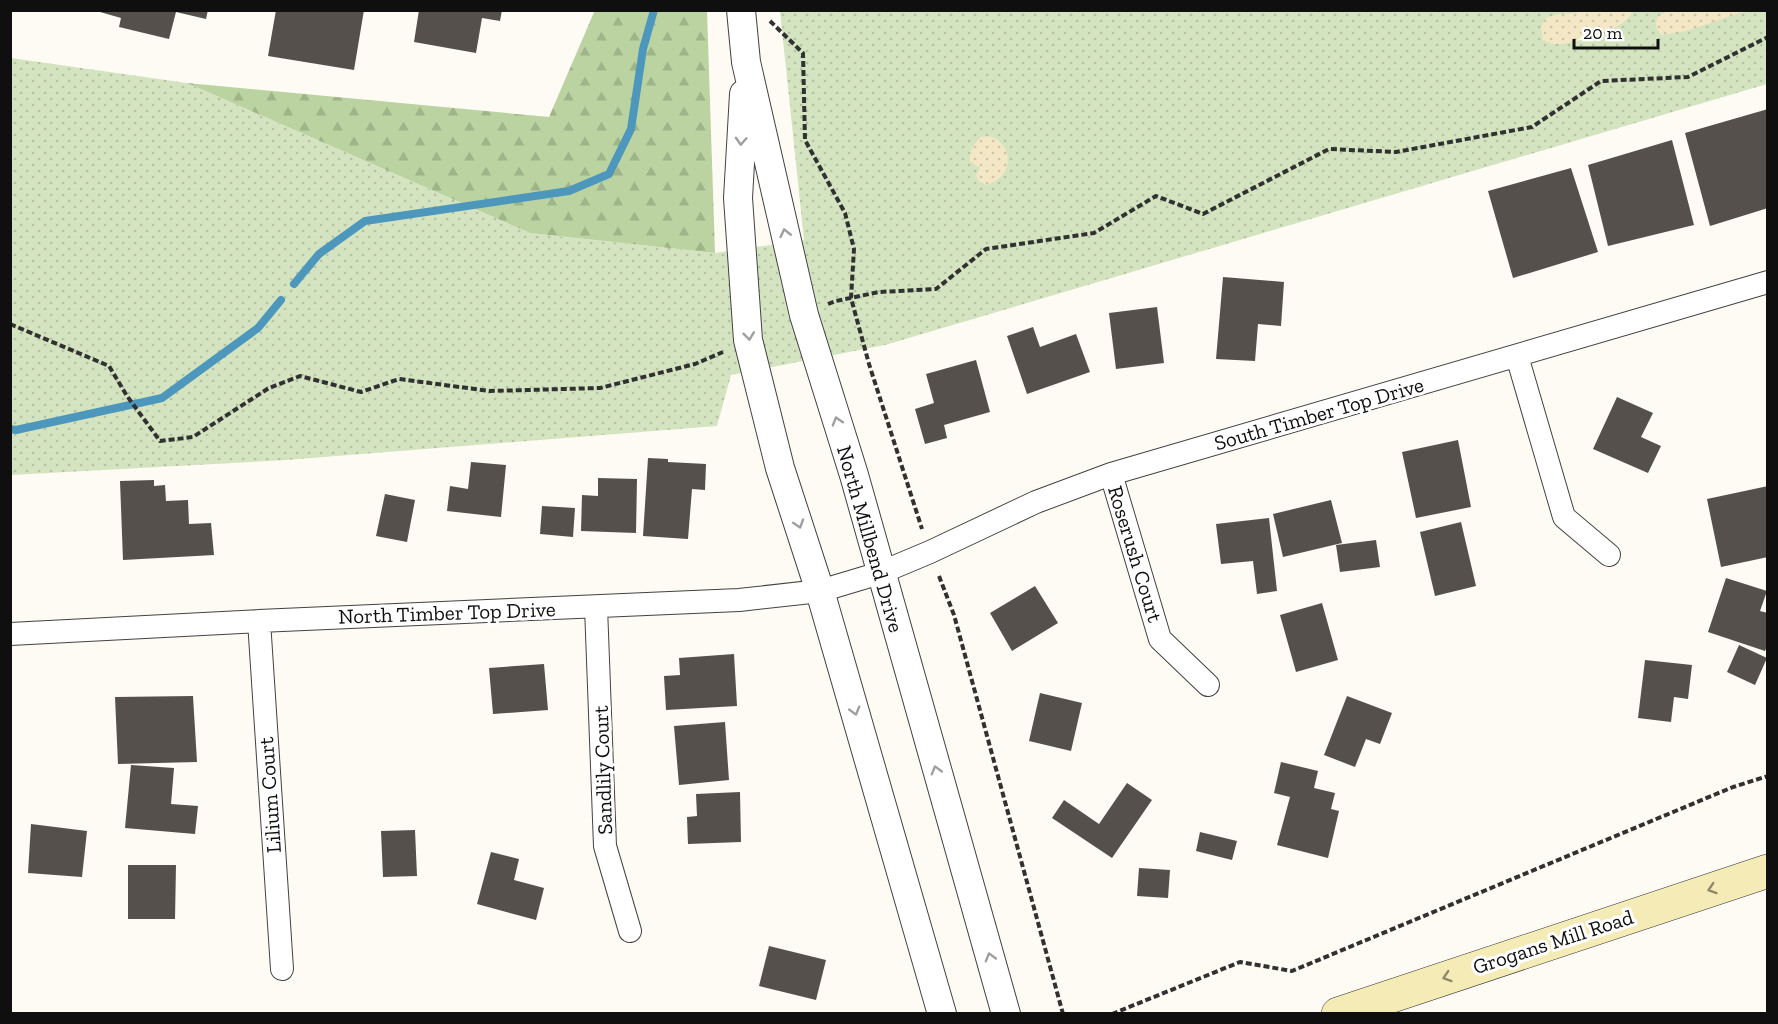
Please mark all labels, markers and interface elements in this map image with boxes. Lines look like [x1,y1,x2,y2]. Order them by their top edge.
scale bar [1574,12,1658,50]
text: 20 m [1583,22,1623,44]
one-way arrow [735,137,748,146]
one-way arrow [779,228,792,238]
one-way arrow [742,331,754,340]
street label: South Timber Top Drive [1211,372,1427,455]
one-way arrow [831,416,844,427]
street label: North Millbend Drive [832,443,909,635]
street label: Roserush Court [1103,483,1168,625]
one-way arrow [791,518,804,529]
street label: North Timber Top Drive [338,596,556,629]
street label: Sandlily Court [588,705,617,835]
one-way arrow [848,705,860,715]
street label: Lilium Court [253,736,286,854]
one-way arrow [931,765,943,776]
one-way arrow [1707,882,1718,895]
street label: Grogans Mill Road [1469,904,1637,979]
one-way arrow [985,952,997,963]
one-way arrow [1442,970,1453,982]

